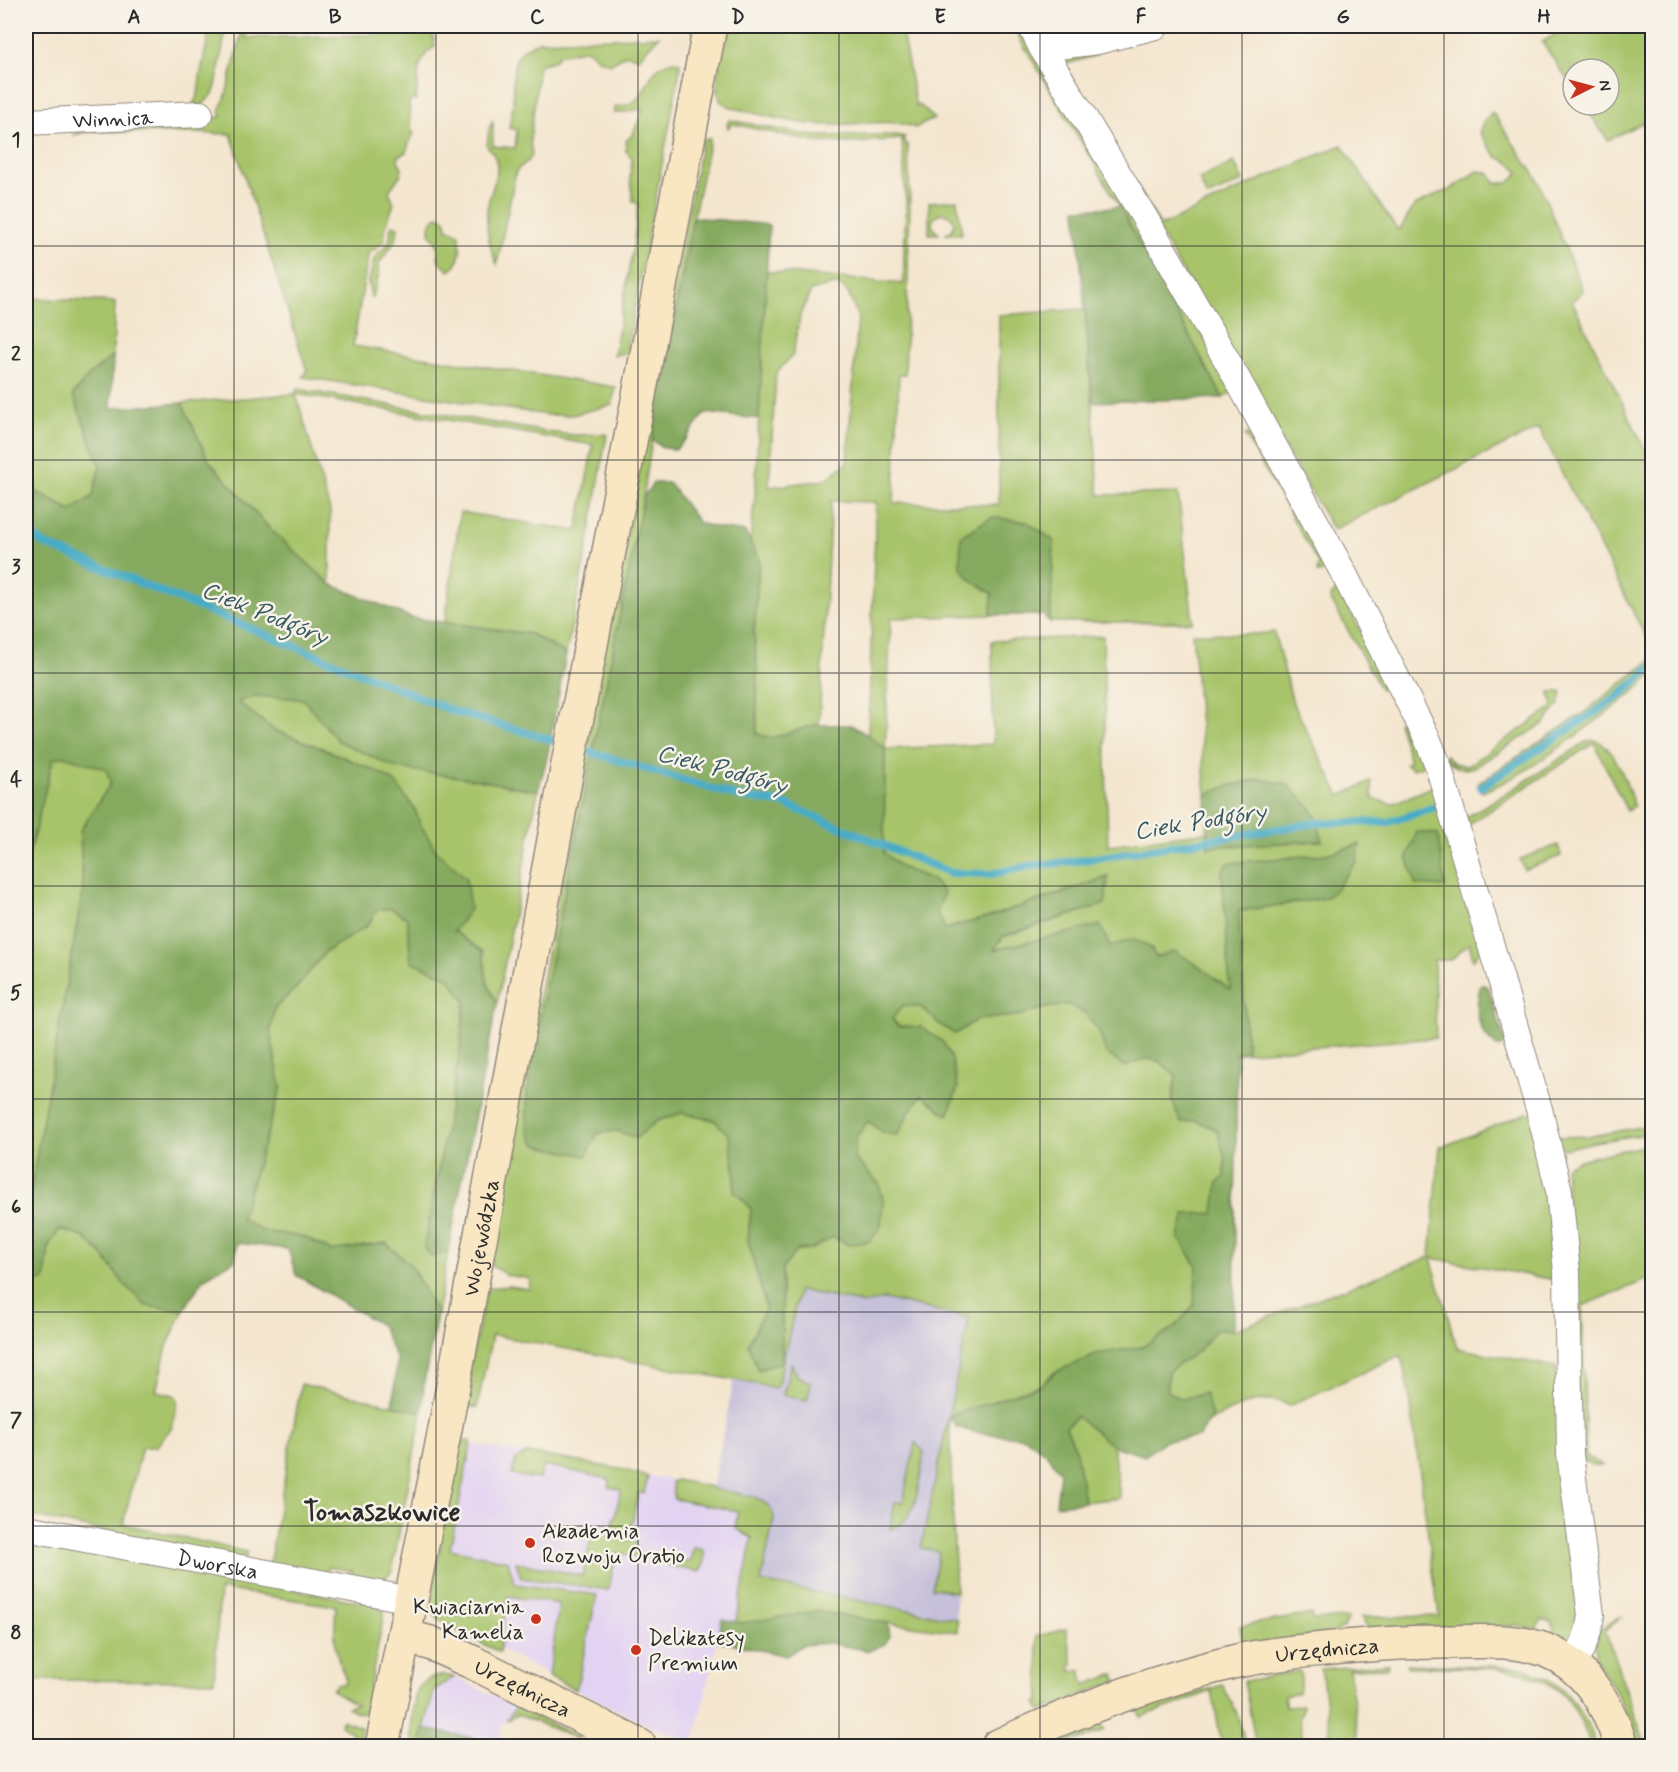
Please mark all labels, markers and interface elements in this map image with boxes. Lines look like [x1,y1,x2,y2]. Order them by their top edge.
text: A [127,4,141,31]
text: B [329,4,342,31]
text: C [530,4,545,31]
text: D [731,4,745,31]
text: E [934,4,946,31]
text: F [1136,4,1147,31]
text: G [1336,4,1350,31]
text: H [1537,4,1551,31]
north arrow [1561,57,1621,117]
text: N [1593,79,1615,92]
street label: Winnica [72,104,155,136]
text: 1 [12,127,20,154]
text: 2 [11,341,21,368]
text: 3 [11,554,21,581]
water label: Ciek Podgóry [196,575,334,657]
water label: Ciek Podgóry [653,738,792,806]
text: 4 [10,767,22,794]
water label: Ciek Podgóry [1132,796,1271,851]
text: 5 [10,980,22,1007]
street label: Wojewódzka [458,1177,507,1299]
text: 6 [11,1194,21,1221]
text: 7 [10,1407,22,1434]
district label: Tomaszkowice [304,1496,460,1530]
place label: Akademia Rozwoju Oratio [542,1518,685,1571]
marker: Akademia Rozwoju Oratio [523,1536,537,1550]
street label: Dworska [174,1545,260,1587]
place label: Kwiaciarnia Kamelia [413,1594,525,1647]
marker: Kwiaciarnia Kamelia [529,1612,543,1626]
text: 8 [10,1620,22,1647]
place label: Delikatesy Premium [648,1625,745,1678]
street label: Urzędnicza [1274,1632,1380,1670]
marker: Delikatesy Premium [629,1643,643,1657]
street label: Urzędnicza [469,1653,575,1725]

